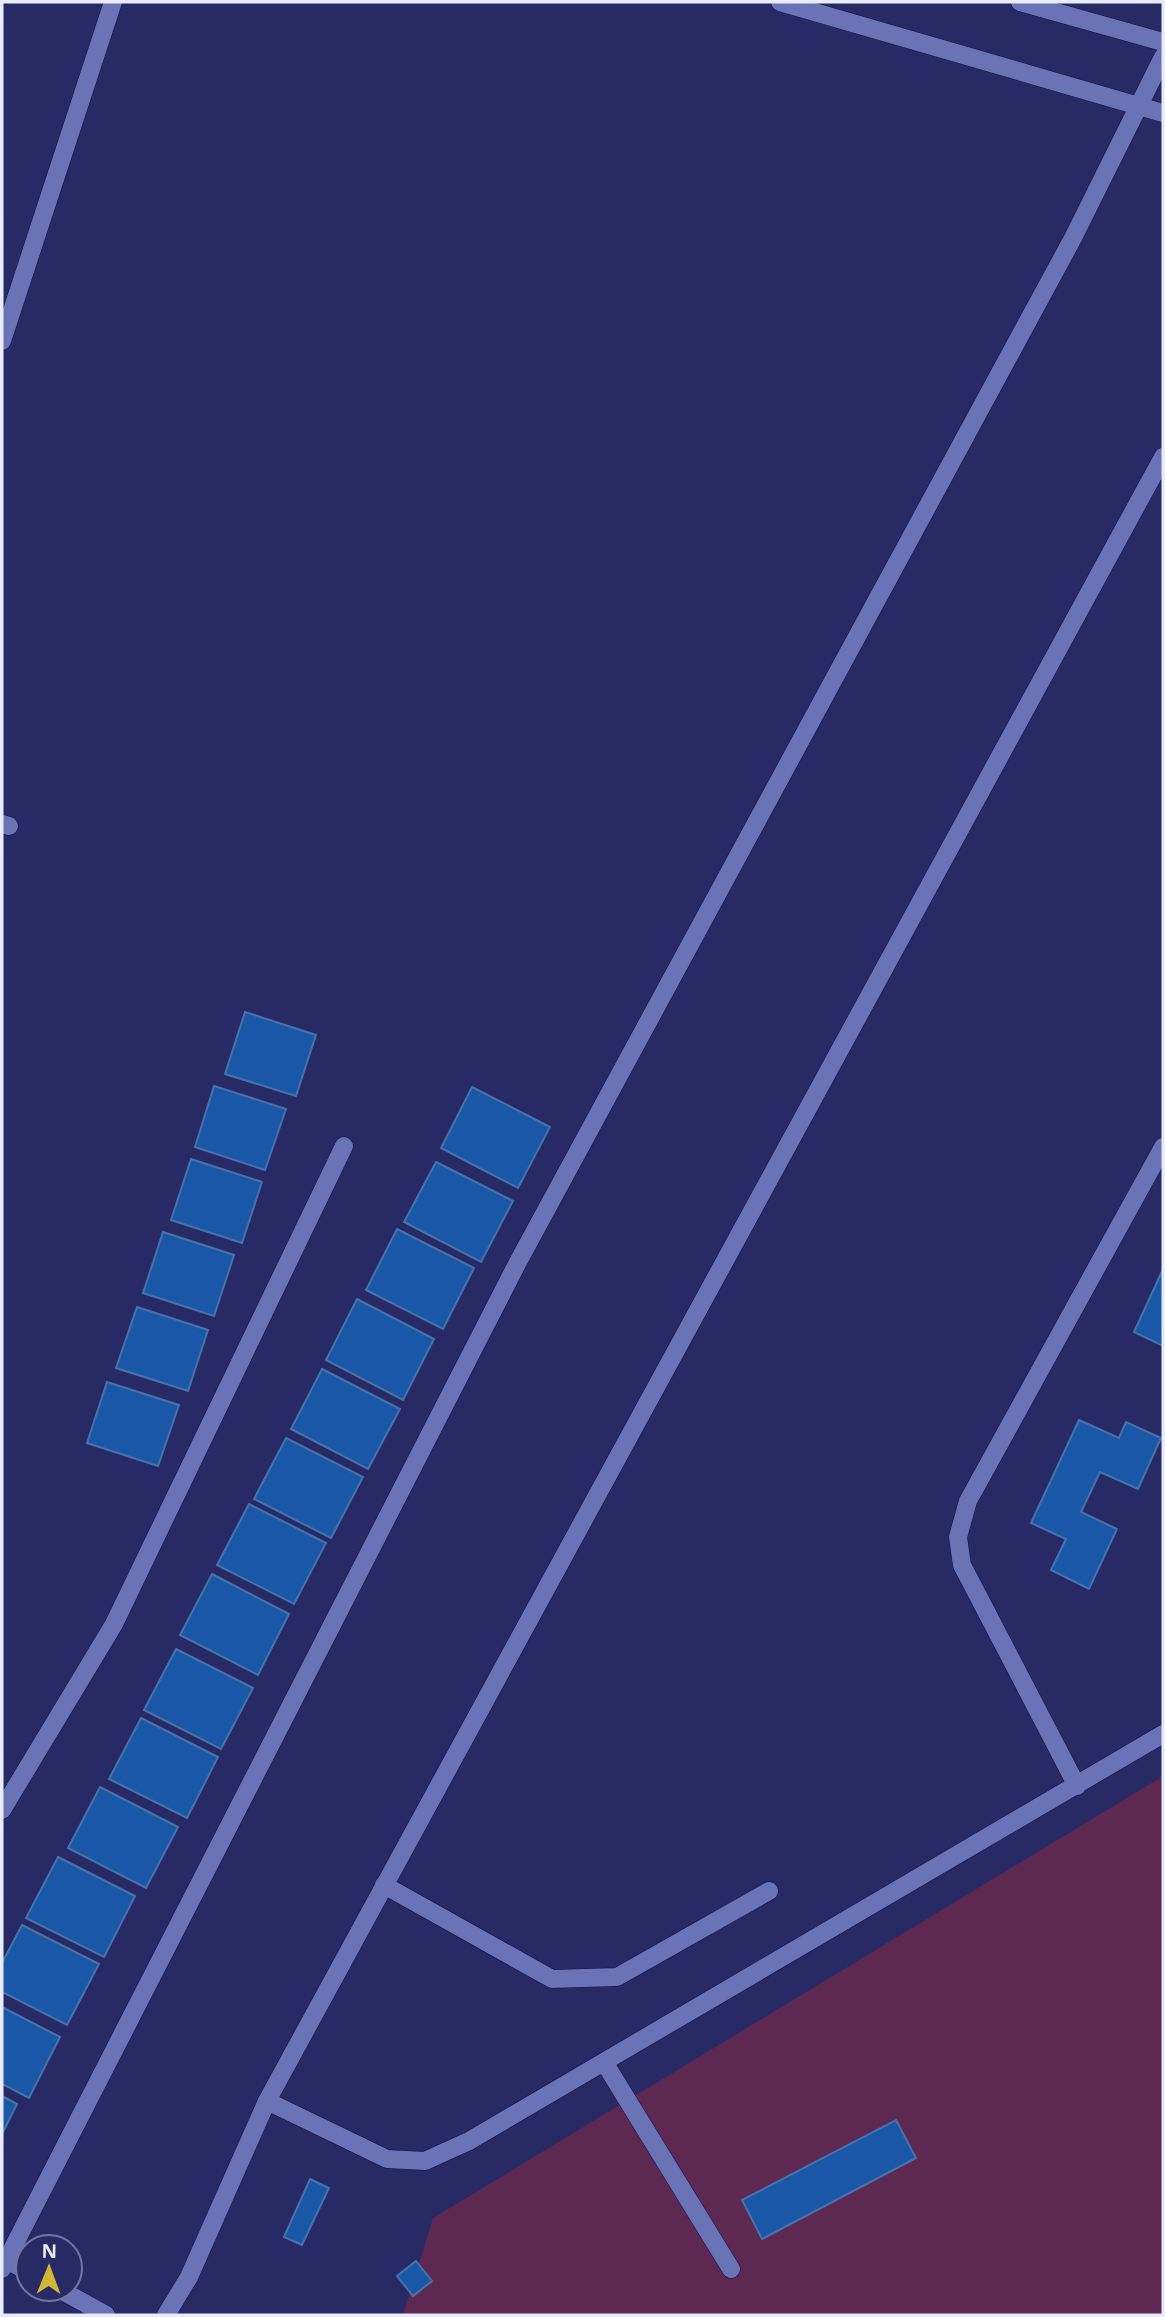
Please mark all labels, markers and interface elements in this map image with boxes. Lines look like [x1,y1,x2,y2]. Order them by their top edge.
north arrow [14,2233,84,2303]
text: N [41,2238,57,2264]

